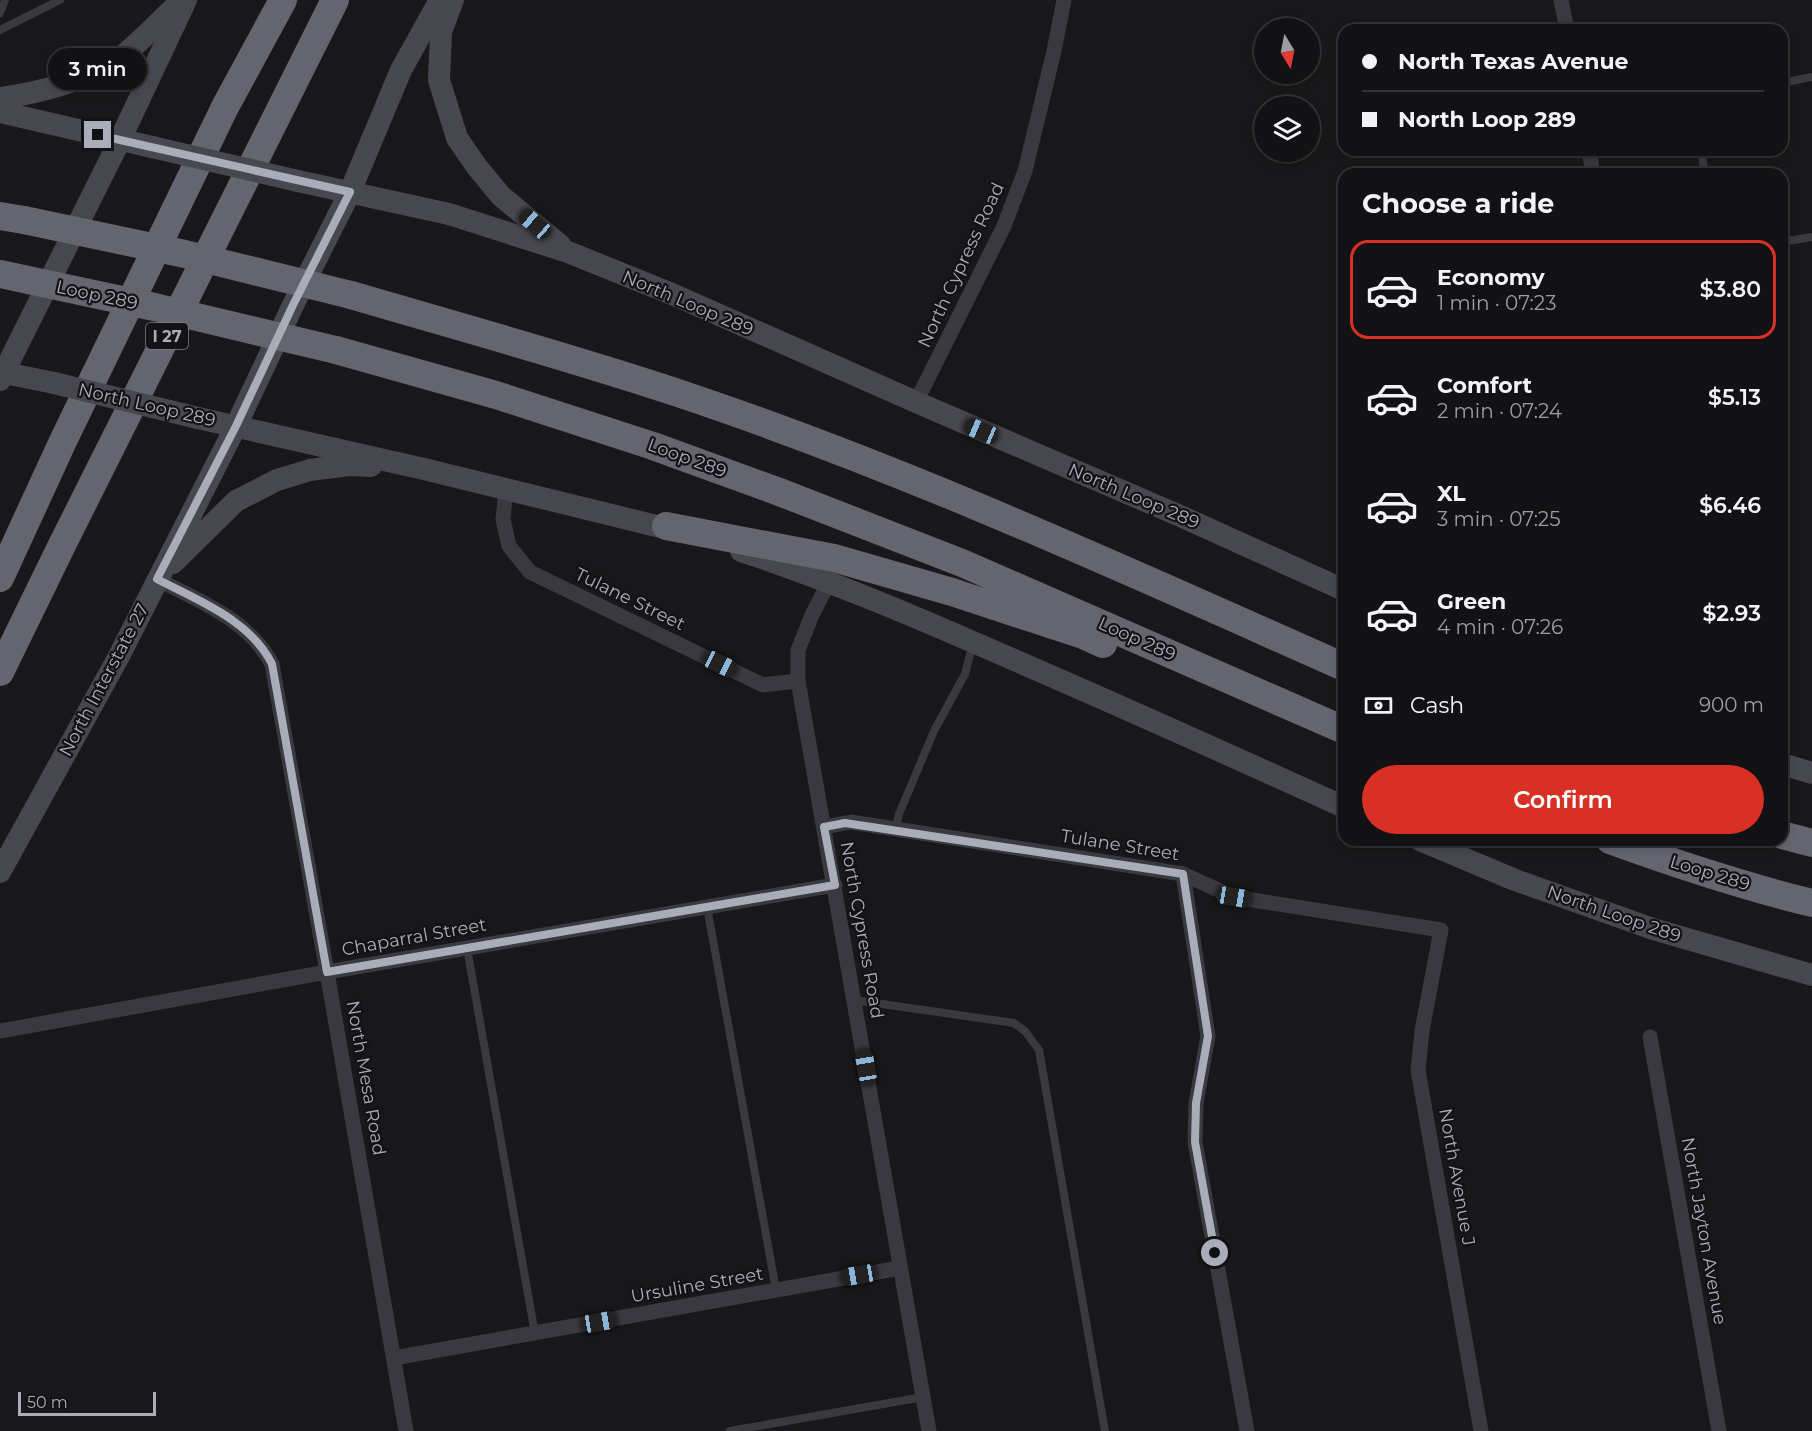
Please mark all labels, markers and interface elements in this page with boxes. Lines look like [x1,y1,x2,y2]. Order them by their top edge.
north arrow [1254,18,1320,84]
map controls [1254,18,1320,162]
callout: 3 min [48,48,148,90]
text: North Texas Avenue [1398,48,1628,75]
text: 3 min [69,57,126,81]
button: layers [1254,96,1320,162]
text: North Loop 289 [1398,106,1576,133]
route end [84,121,111,148]
street label: North Cypress Road [913,179,1009,351]
text: Choose a ride [1362,187,1554,220]
car [516,205,554,243]
icon: car [1365,263,1419,317]
text: Economy [1437,264,1545,291]
street label: North Loop 289 [619,265,757,341]
street label: Loop 289 [54,276,140,314]
text: $3.80 [1700,276,1761,303]
text: 1 min · 07:23 [1437,291,1556,315]
road number: I 27 [146,323,188,349]
icon: car [1365,371,1419,425]
text: Comfort [1437,372,1532,399]
street label: North Loop 289 [76,379,218,431]
text: $5.13 [1708,384,1761,411]
text: 2 min · 07:24 [1437,399,1562,423]
car [961,416,1001,446]
street label: Loop 289 [644,434,730,482]
street label: North Loop 289 [1065,458,1203,534]
icon: car [1365,479,1419,533]
text: XL [1437,480,1466,507]
text: $6.46 [1699,492,1761,519]
text: 3 min · 07:25 [1437,507,1561,531]
street label: Tulane Street [571,563,689,635]
icon: car [1365,587,1419,641]
text: Green [1437,588,1506,615]
street label: North Interstate 27 [54,600,154,760]
text: $2.93 [1702,600,1761,627]
street label: Loop 289 [1095,612,1179,666]
text: 4 min · 07:26 [1437,615,1563,639]
car [700,648,740,680]
icon: cash [1362,689,1395,722]
text: Cash [1410,692,1464,719]
text: 900 m [1699,693,1764,717]
button: Confirm [1362,765,1764,834]
street label: Tulane Street [1059,825,1181,865]
street label: North Cypress Road [836,840,888,1020]
street label: Loop 289 [1667,850,1753,896]
street label: North Loop 289 [1544,881,1684,947]
car [1215,885,1253,909]
street label: Chaparral Street [340,913,488,961]
street label: North Mesa Road [342,999,390,1157]
car [854,1048,878,1086]
street label: North Avenue J [1434,1107,1480,1247]
street label: North Jayton Avenue [1677,1136,1731,1327]
route start [1201,1239,1228,1266]
street label: Ursuline Street [629,1263,765,1307]
car [840,1263,878,1287]
car [580,1310,618,1334]
scale bar [18,1389,156,1416]
text: 50 m [27,1393,68,1412]

